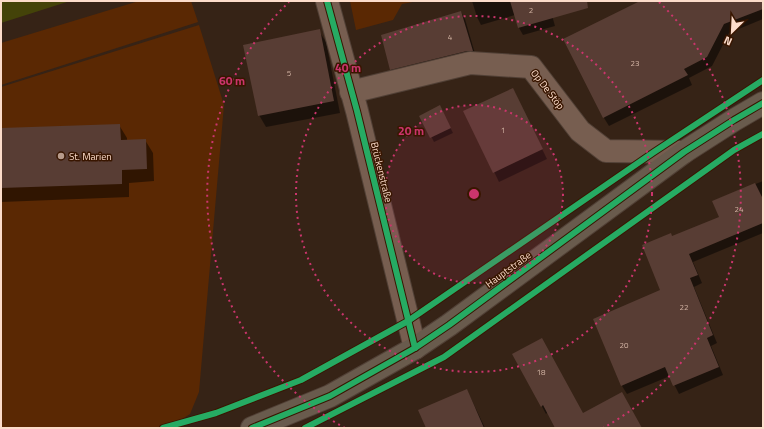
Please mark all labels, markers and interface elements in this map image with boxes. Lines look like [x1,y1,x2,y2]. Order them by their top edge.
house number: 2 [529,4,533,16]
north arrow [712,12,752,52]
house number: 4 [448,31,453,43]
text: N [721,32,735,50]
house number: 23 [631,57,639,69]
text: 40 m [335,58,361,77]
street label: Op De Stöp [527,66,568,113]
house number: 5 [287,67,292,79]
text: 60 m [219,71,245,90]
text: 20 m [398,121,424,140]
house number: 1 [501,124,505,136]
street label: Brückenstraße [367,140,396,204]
place label: St. Marien [69,149,112,164]
marker: St. Marien [56,151,66,161]
centre of rings [467,187,481,201]
house number: 24 [735,203,744,215]
street label: Hauptstraße [482,248,534,291]
house number: 22 [680,301,688,313]
house number: 20 [620,339,629,351]
house number: 18 [537,366,546,378]

